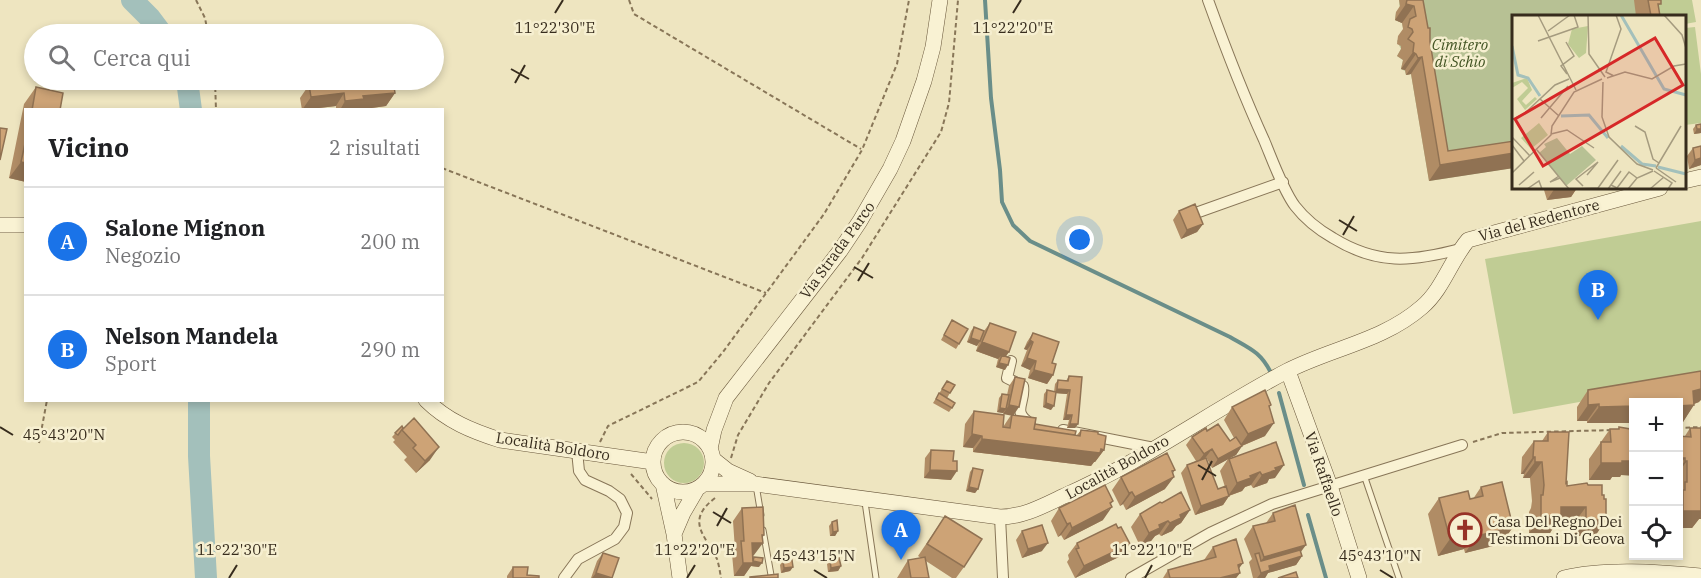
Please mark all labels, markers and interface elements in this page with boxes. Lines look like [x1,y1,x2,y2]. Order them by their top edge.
inset map [1512,15,1686,189]
text: 11°22'30"E [515,18,595,37]
text: 11°22'20"E [973,18,1053,37]
search box [24,24,444,90]
park label: Cimitero di Schio [1432,35,1488,71]
icon: search [45,41,78,74]
text: Cerca qui [93,43,191,72]
text: Vicino [48,130,129,164]
text: 2 risultati [329,134,420,161]
street label: Via del Redentore [1476,195,1602,245]
street label: Via Strada Parco [795,198,879,302]
text: Salone Mignon [105,213,265,242]
your location [1065,225,1094,254]
text: A [61,228,74,255]
text: 200 m [360,228,420,255]
text: Negozio [105,242,181,269]
pin: B [1578,270,1618,320]
text: Nelson Mandela [105,321,278,350]
text: B [60,336,75,363]
text: 290 m [360,336,420,363]
text: Sport [105,350,157,377]
map controls [1629,398,1683,560]
button: + [1629,398,1683,452]
text: 45°43'20"N [23,425,105,444]
street label: Località Boldoro [495,428,611,464]
street label: Via Raffaello [1301,429,1347,519]
street label: Località Boldoro [1062,431,1172,503]
button: − [1629,452,1683,506]
button: locate [1629,506,1683,560]
pin: A [882,510,920,560]
church icon: Casa Del Regno Dei Testimoni Di Geova [1447,512,1483,548]
place label: Casa Del Regno Dei Testimoni Di Geova [1488,512,1625,548]
text: 11°22'30"E [197,540,277,559]
text: 11°22'20"E [655,540,735,559]
text: 11°22'10"E [1112,540,1192,559]
text: 45°43'15"N [773,546,855,565]
text: 45°43'10"N [1339,546,1421,565]

